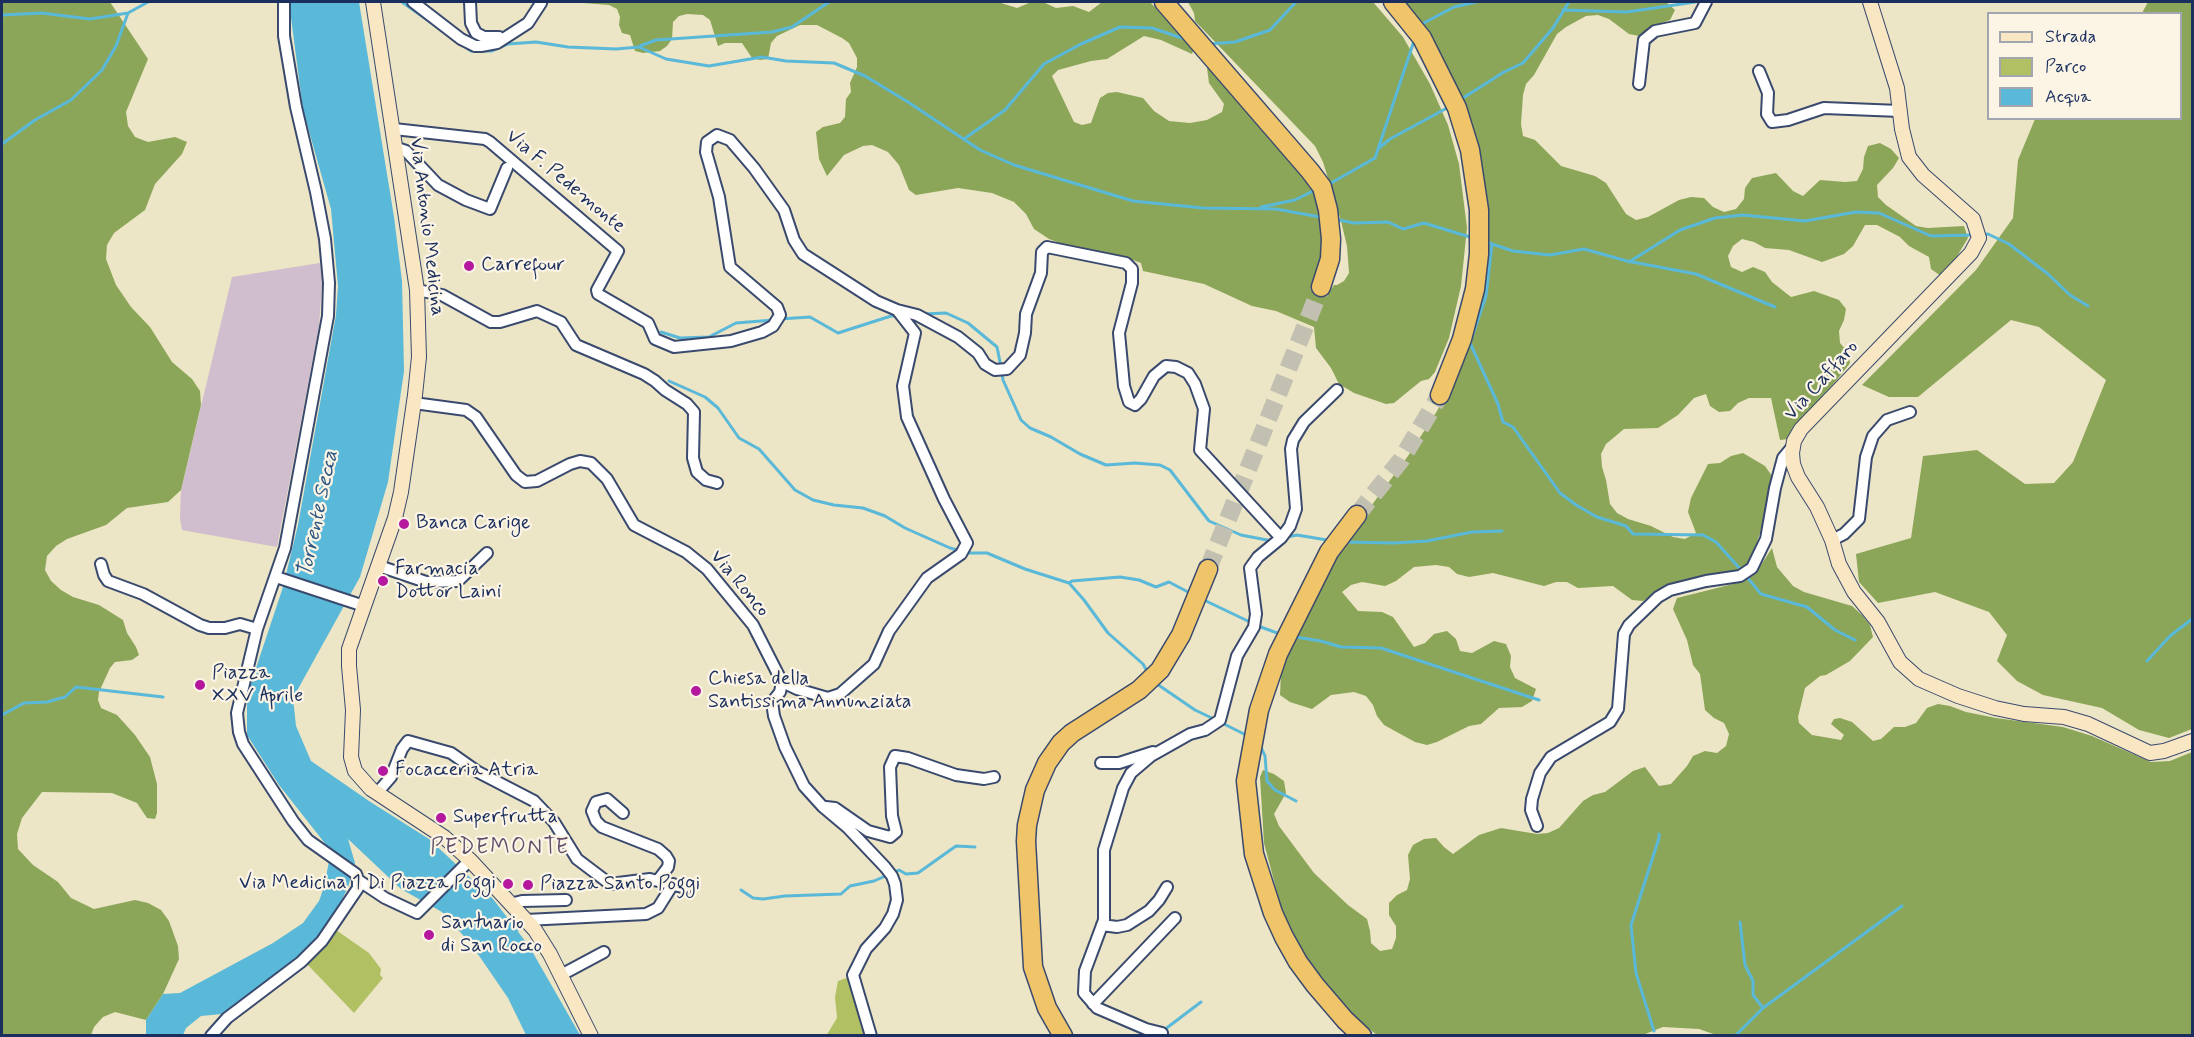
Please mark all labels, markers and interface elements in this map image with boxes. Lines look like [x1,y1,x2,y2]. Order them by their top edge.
legend [1987,12,2182,120]
text: Strada [2045,25,2096,49]
text: Parco [2045,55,2086,79]
text: Acqua [2045,85,2091,109]
street label: Via F. Pedemonte [500,125,630,239]
street label: Via Antonio Medicina [403,136,449,318]
place label: Carrefour [481,254,565,278]
marker: Carrefour [462,259,476,273]
street label: Via Caffaro [1780,336,1864,426]
water label: Torrente Secca [293,448,345,580]
place label: Banca Carige [416,512,530,536]
marker: Banca Carige [397,517,411,531]
street label: Via Ronco [704,546,774,622]
place label: Farmacia Dottor Laini [395,558,501,605]
marker: Farmacia Dottor Laini [376,574,390,588]
place label: Piazza XXV Aprile [212,662,303,709]
place label: Chiesa della Santissima Annunziata [708,668,912,715]
marker: Piazza XXV Aprile [193,678,207,692]
marker: Chiesa della Santissima Annunziata [689,684,703,698]
place label: Focacceria Atria [395,759,538,783]
marker: Focacceria Atria [376,764,390,778]
place label: Superfrutta [453,806,558,830]
marker: Superfrutta [434,811,448,825]
district label: PEDEMONTE [428,835,572,861]
place label: Via Medicina 1 Di Piazza Poggi [239,872,496,896]
place label: Piazza Santo Poggi [540,873,700,897]
marker: Via Medicina 1 Di Piazza Poggi [501,877,515,891]
marker: Piazza Santo Poggi [521,878,535,892]
place label: Santuario di San Rocco [441,912,542,959]
marker: Santuario di San Rocco [422,928,436,942]

